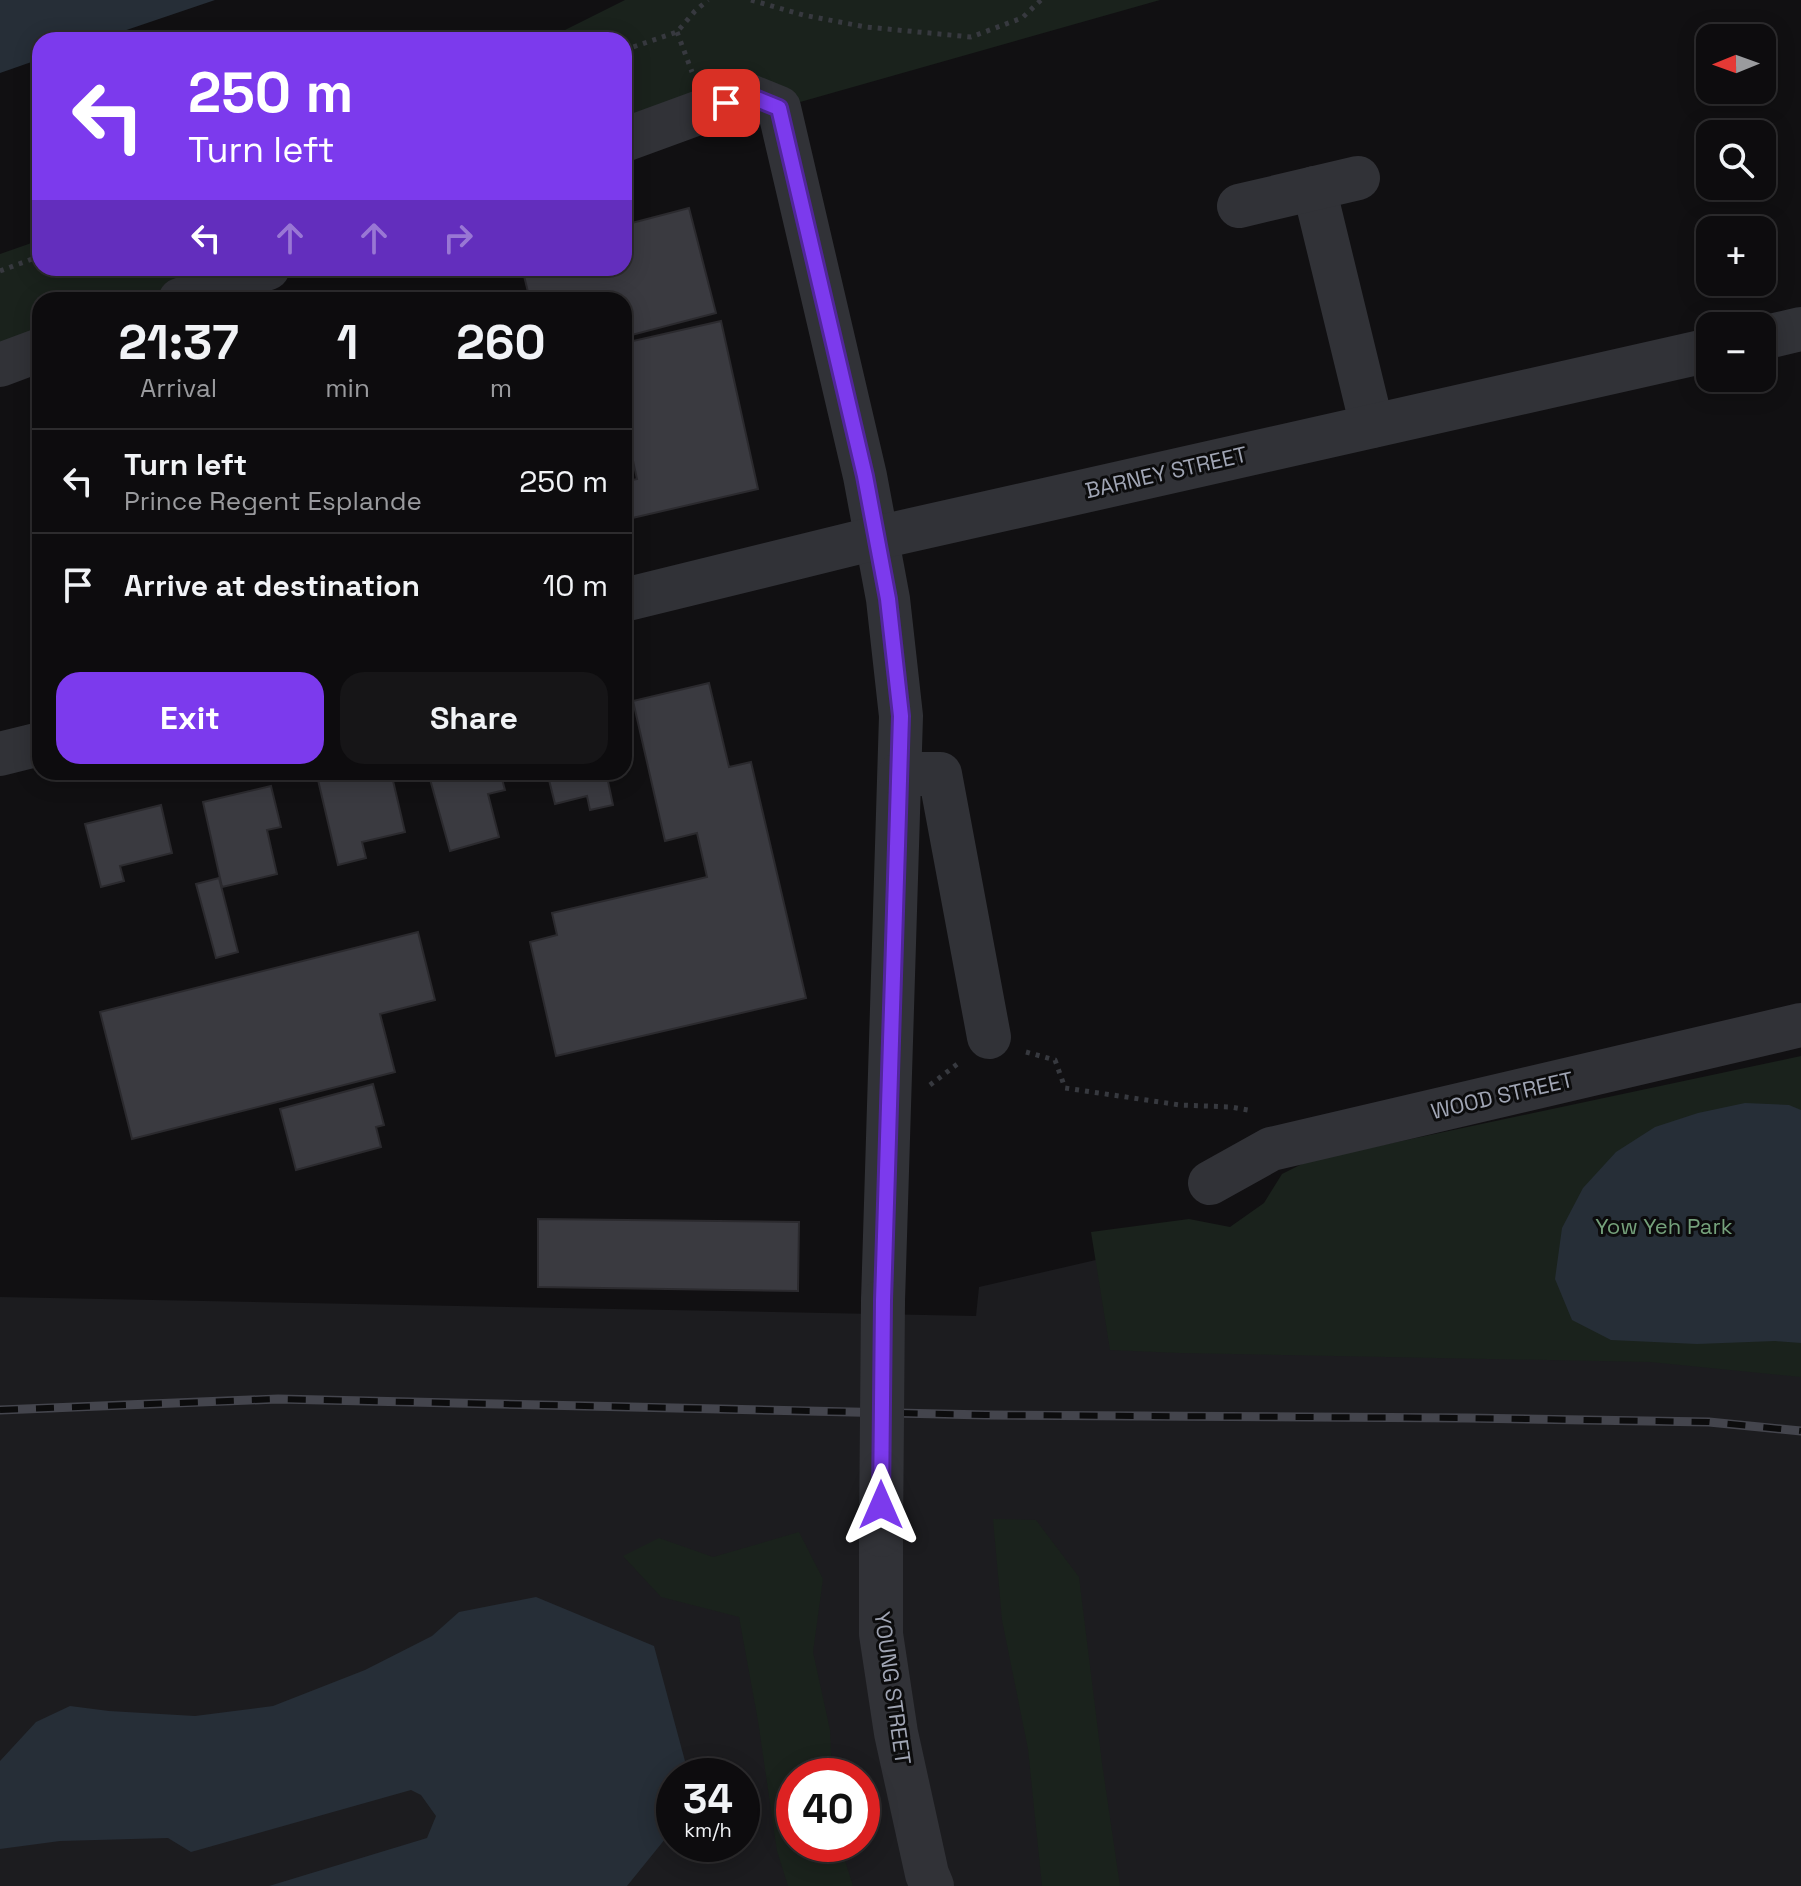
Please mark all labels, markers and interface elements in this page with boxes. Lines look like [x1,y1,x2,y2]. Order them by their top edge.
north arrow [1696,24,1776,104]
map controls [1696,24,1776,392]
text: 250 m [188,57,353,128]
icon: left [56,64,160,168]
pin [692,69,760,137]
icon: arrive [704,81,748,125]
button: search [1696,120,1776,200]
text: Turn left [188,127,335,173]
icon: left [184,216,228,260]
icon: ahead [268,216,312,260]
icon: ahead [352,216,396,260]
icon: right [436,216,480,260]
button: + [1696,216,1776,296]
text: 21:37 [118,312,239,373]
text: 1 [337,312,358,373]
text: 260 [456,312,546,373]
button: − [1696,312,1776,392]
text: Arrival [140,371,217,405]
text: min [325,371,370,405]
text: m [490,371,512,405]
street label: BARNEY STREET [1082,440,1250,504]
text: Turn left [124,445,247,484]
icon: left [56,459,100,503]
text: 250 m [519,462,608,501]
text: Prince Regent Esplande [124,484,422,518]
icon: arrive [56,563,100,607]
text: Arrive at destination [124,566,420,605]
text: 10 m [543,566,608,605]
button: Exit [56,672,324,764]
button: Share [340,672,608,764]
street label: WOOD STREET [1428,1065,1576,1125]
park label: Yow Yeh Park [1595,1212,1733,1240]
position arrow [839,1463,923,1547]
street label: YOUNG STREET [868,1610,918,1766]
speed limit sign: 40 [776,1758,880,1862]
text: 34 [683,1774,733,1825]
text: km/h [684,1817,732,1843]

